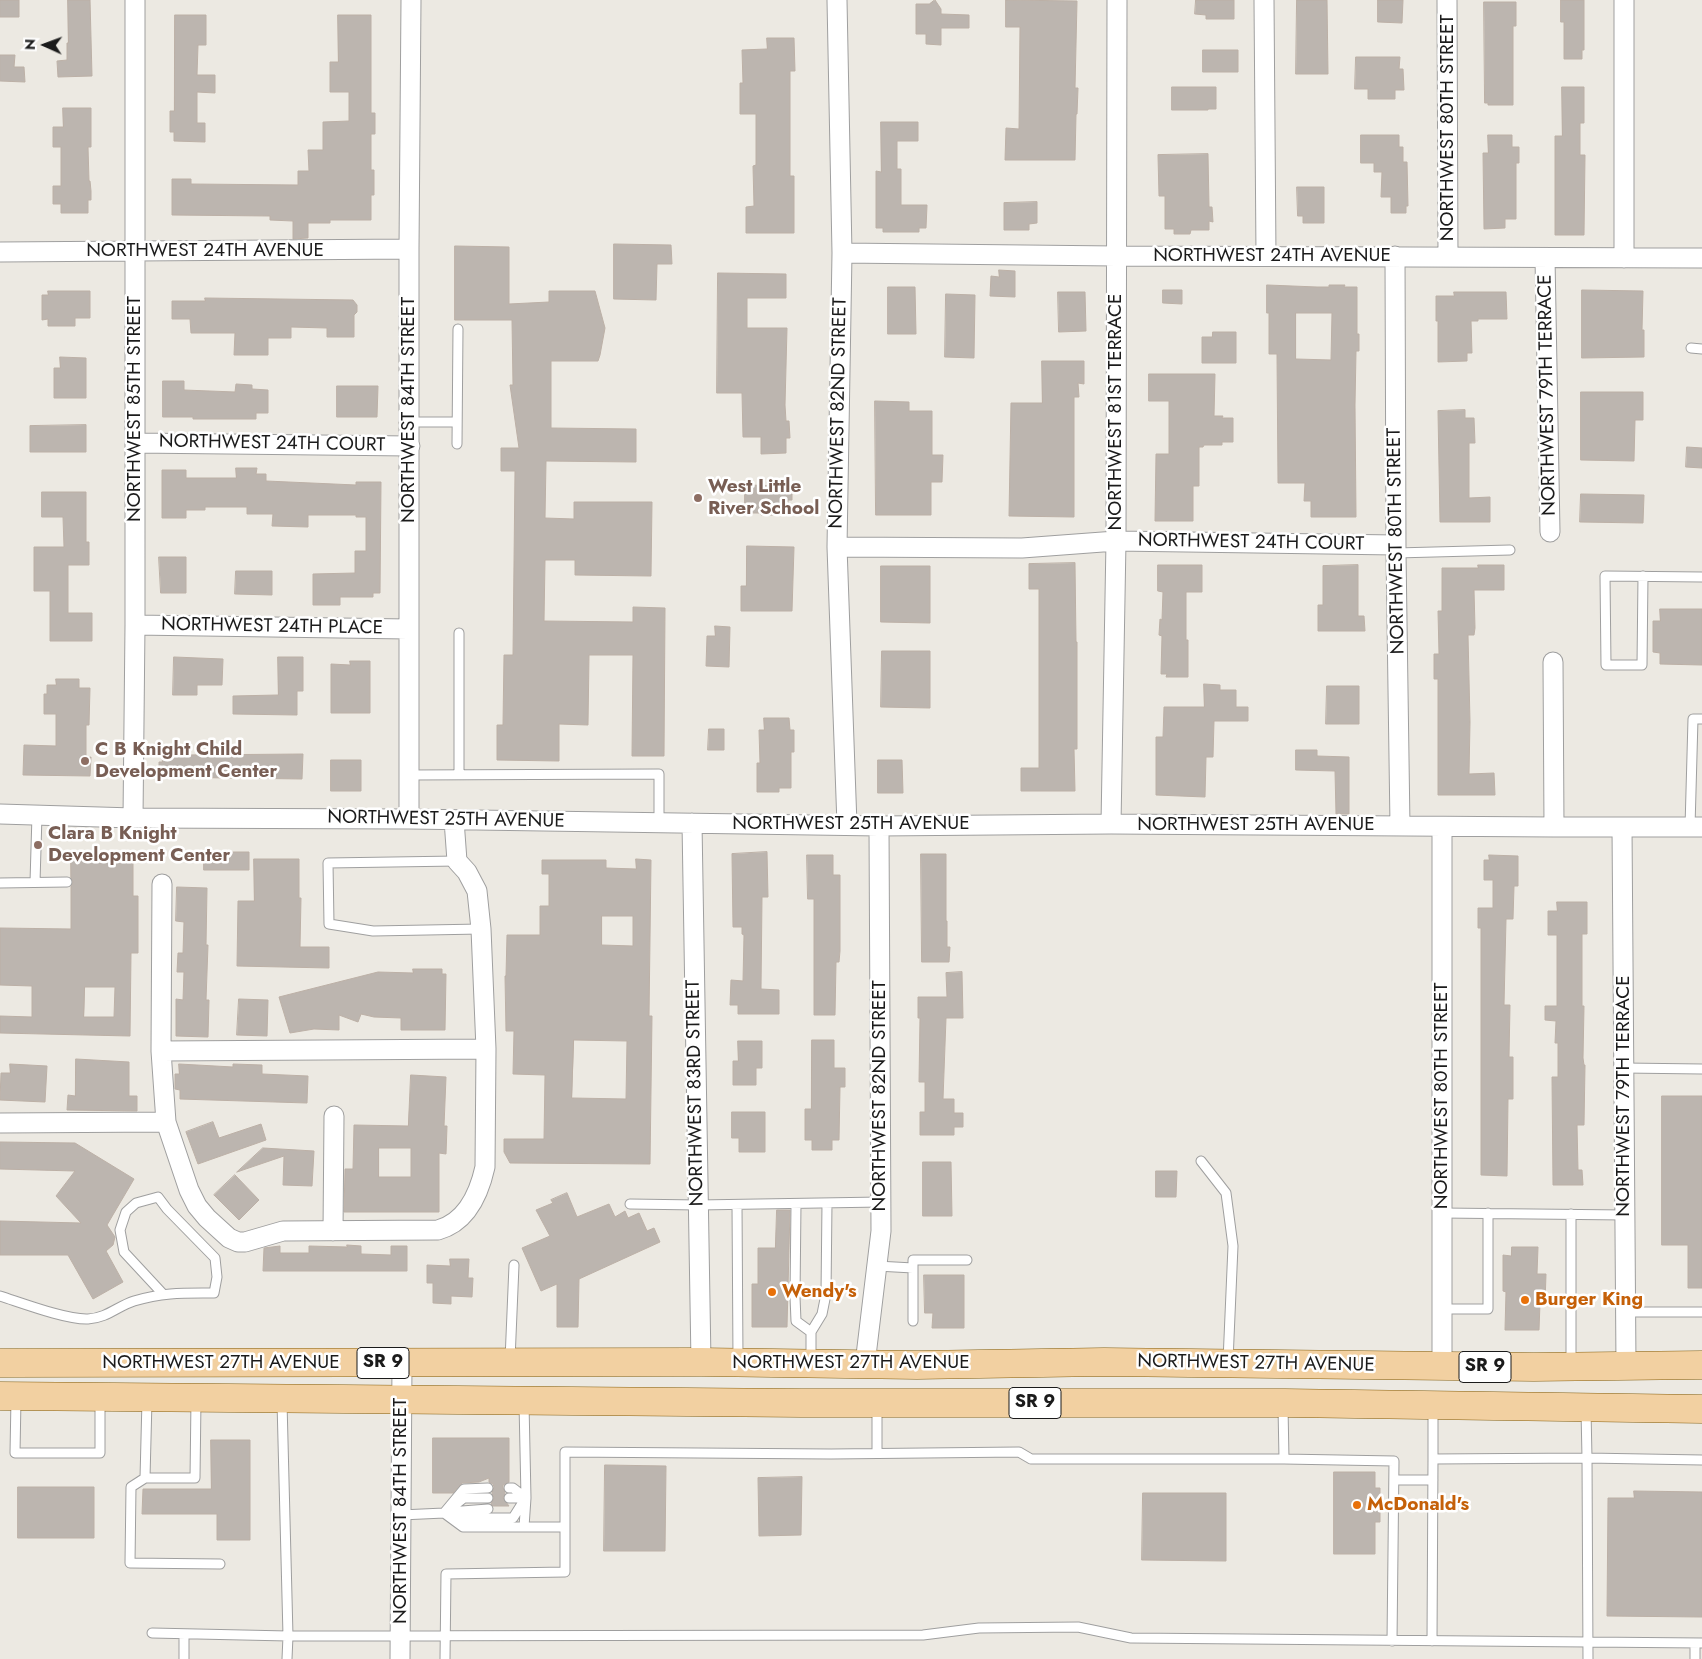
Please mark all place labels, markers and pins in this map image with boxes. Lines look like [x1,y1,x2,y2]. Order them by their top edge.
place label: West Little River School [708,476,819,520]
marker: West Little River School [692,492,704,504]
place label: C B Knight Child Development Center [95,739,277,783]
marker: C B Knight Child Development Center [79,755,91,767]
place label: Clara B Knight Development Center [48,823,230,867]
marker: Clara B Knight Development Center [32,839,44,851]
place label: Wendy's [782,1281,857,1303]
marker: Wendy's [766,1286,778,1298]
place label: Burger King [1535,1289,1643,1311]
marker: Burger King [1519,1294,1531,1306]
place label: McDonald's [1367,1494,1469,1516]
marker: McDonald's [1351,1499,1363,1511]

